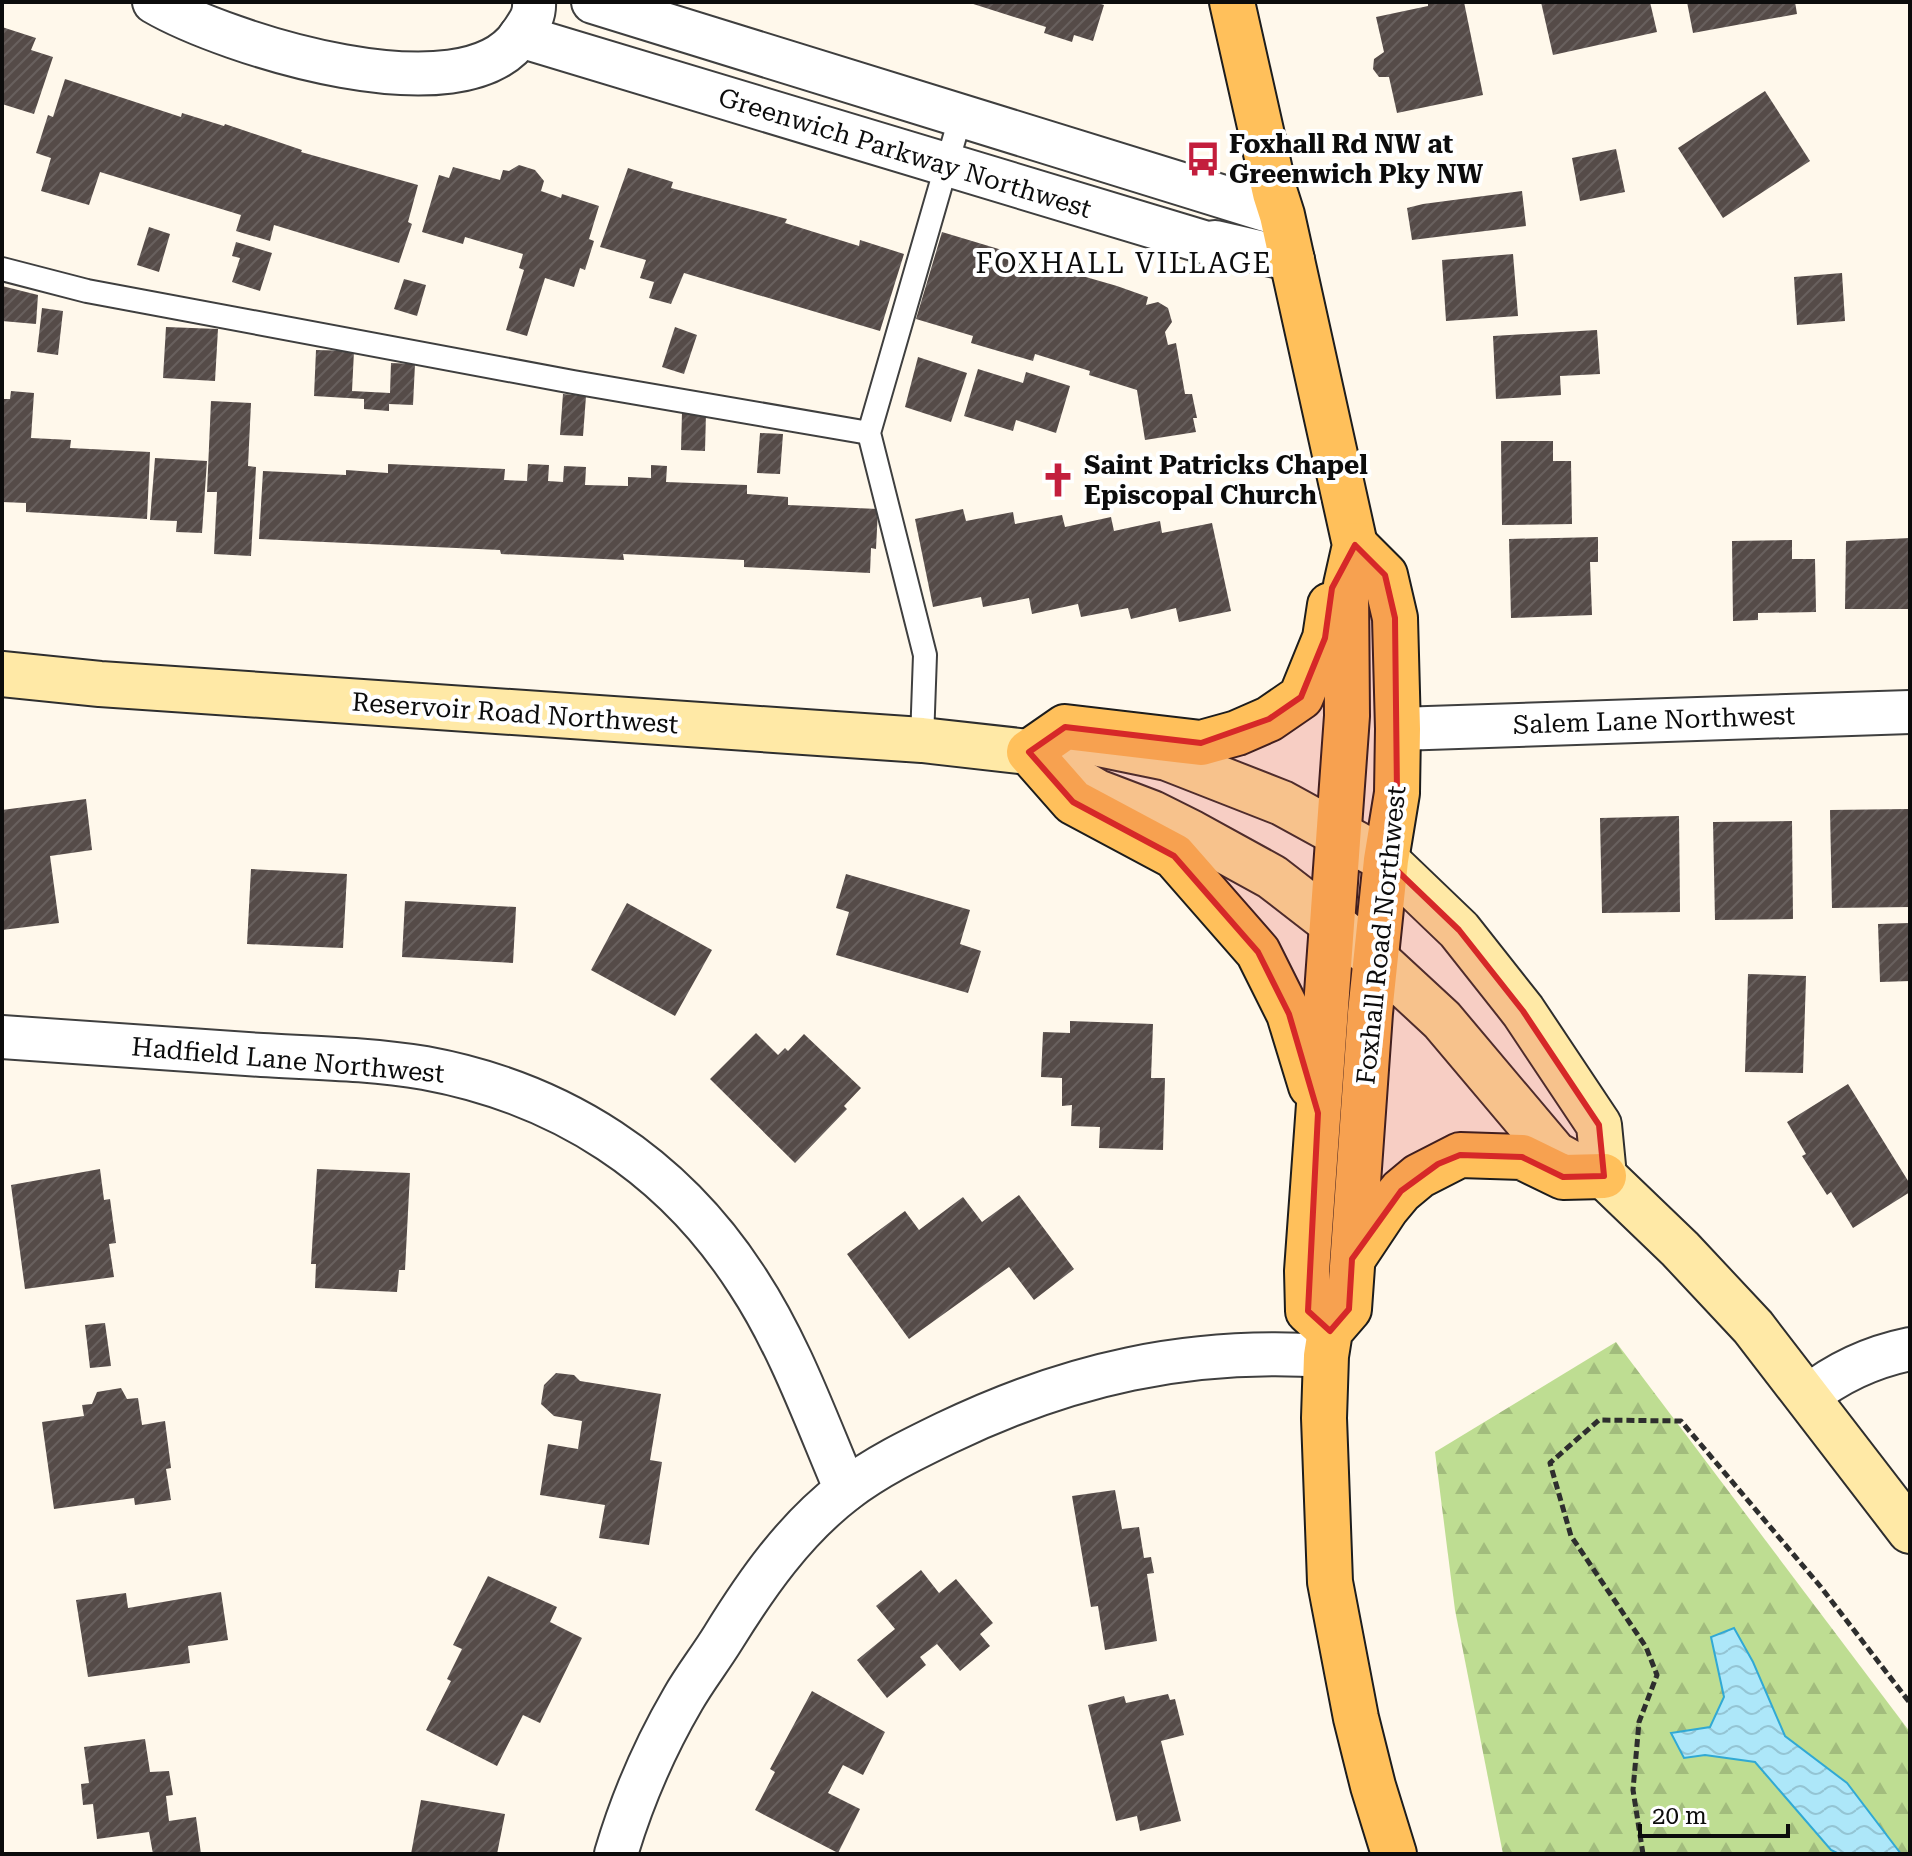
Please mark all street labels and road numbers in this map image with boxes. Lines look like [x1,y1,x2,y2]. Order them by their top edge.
street label: Greenwich Parkway Northwest [715,82,1095,224]
street label: Reservoir Road Northwest [351,687,680,739]
street label: Salem Lane Northwest [1512,700,1796,740]
street label: Foxhall Road Northwest [1350,784,1412,1086]
street label: Hadfield Lane Northwest [130,1031,446,1089]

